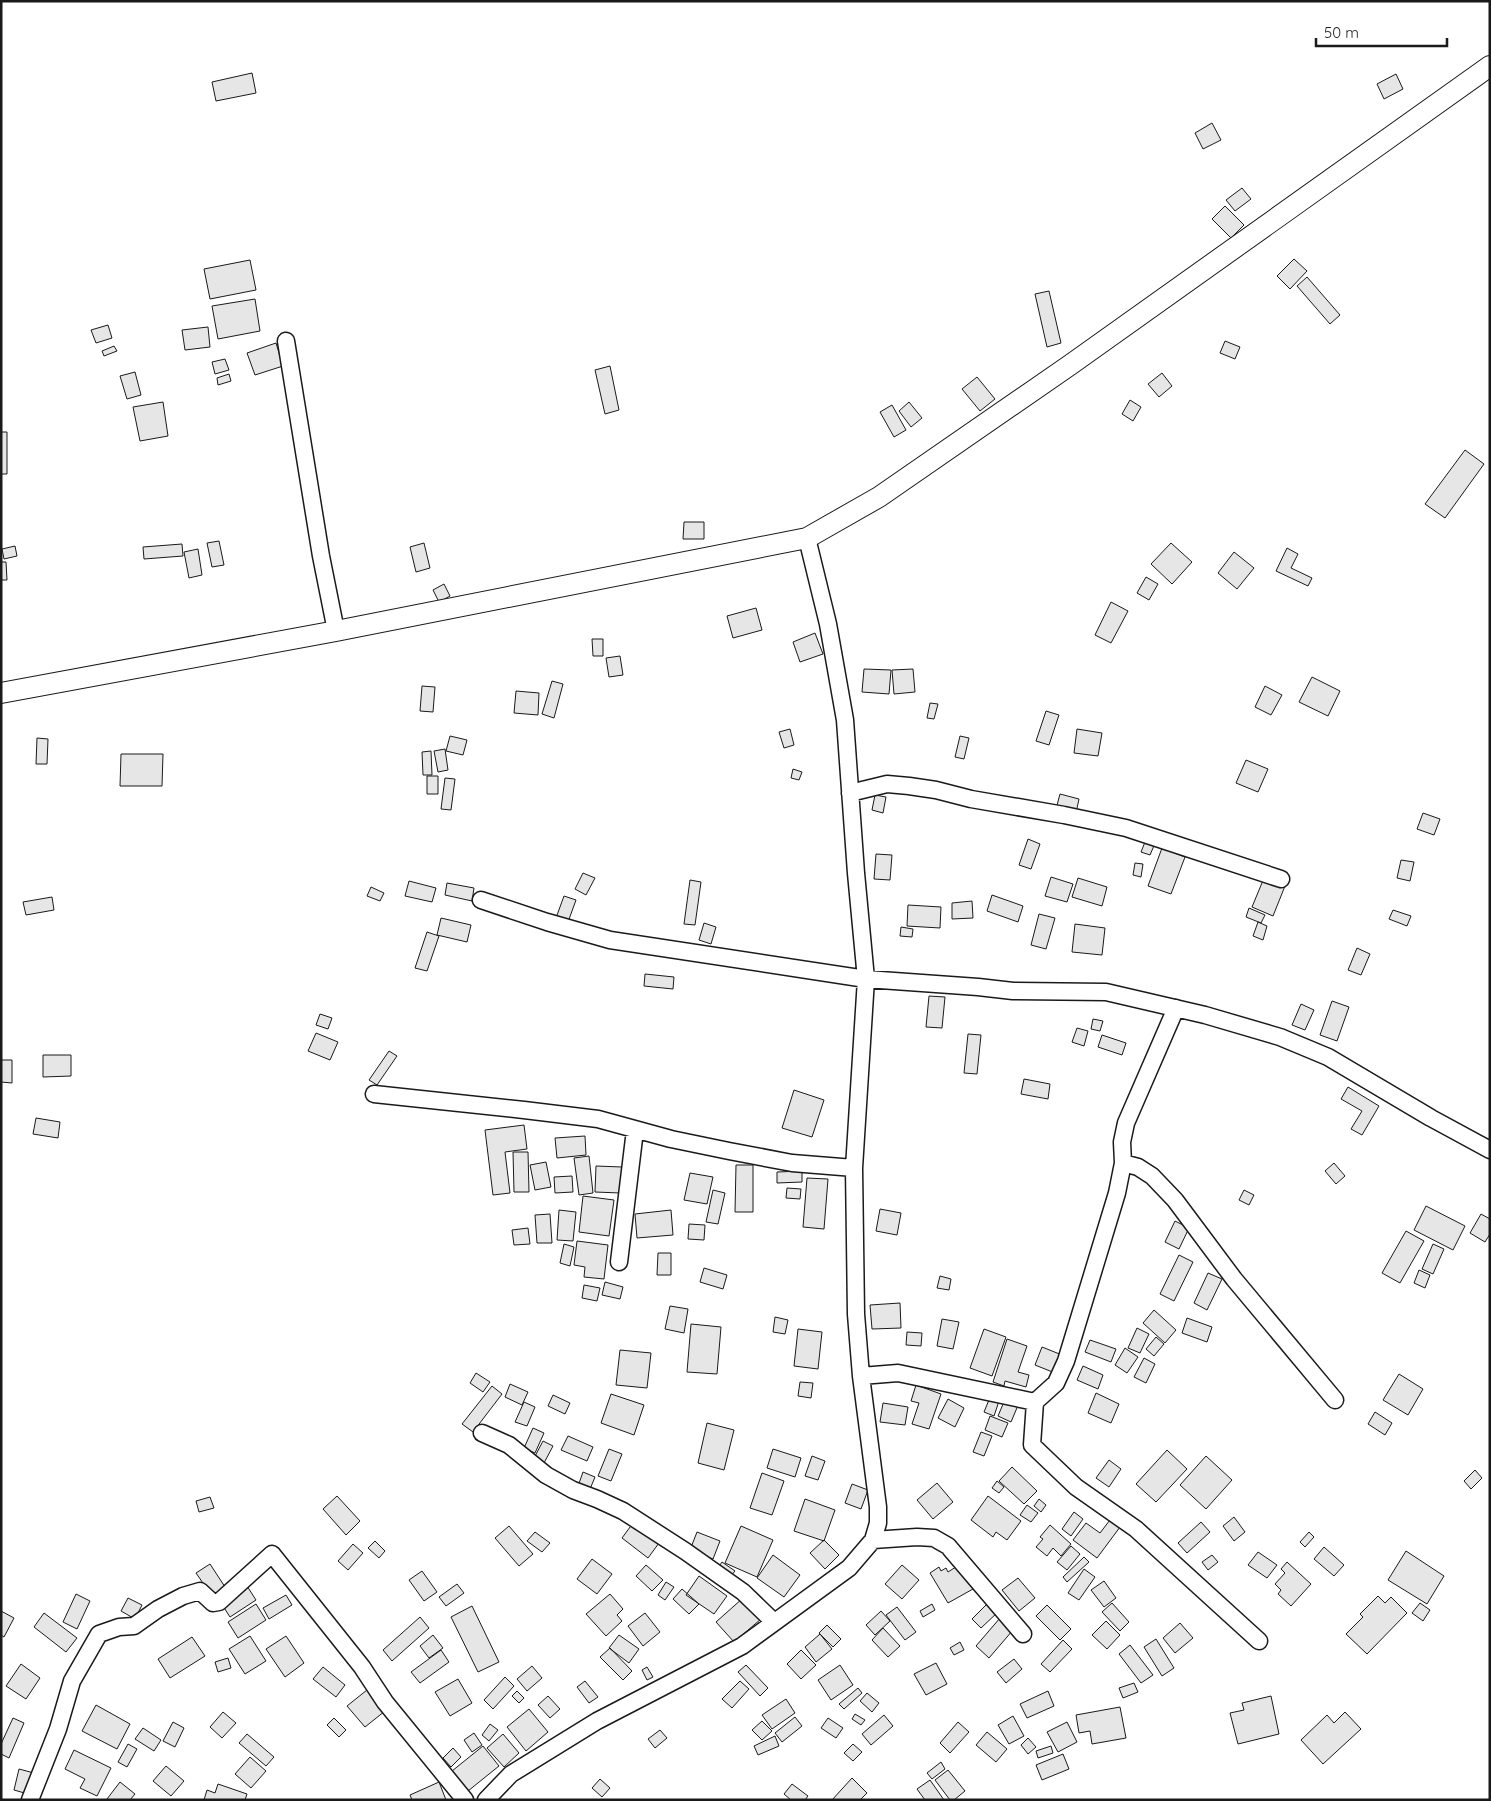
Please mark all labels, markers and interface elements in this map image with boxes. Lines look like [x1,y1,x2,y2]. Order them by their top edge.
scale bar [1316,15,1447,47]
text: 50 m [1324,23,1359,42]

